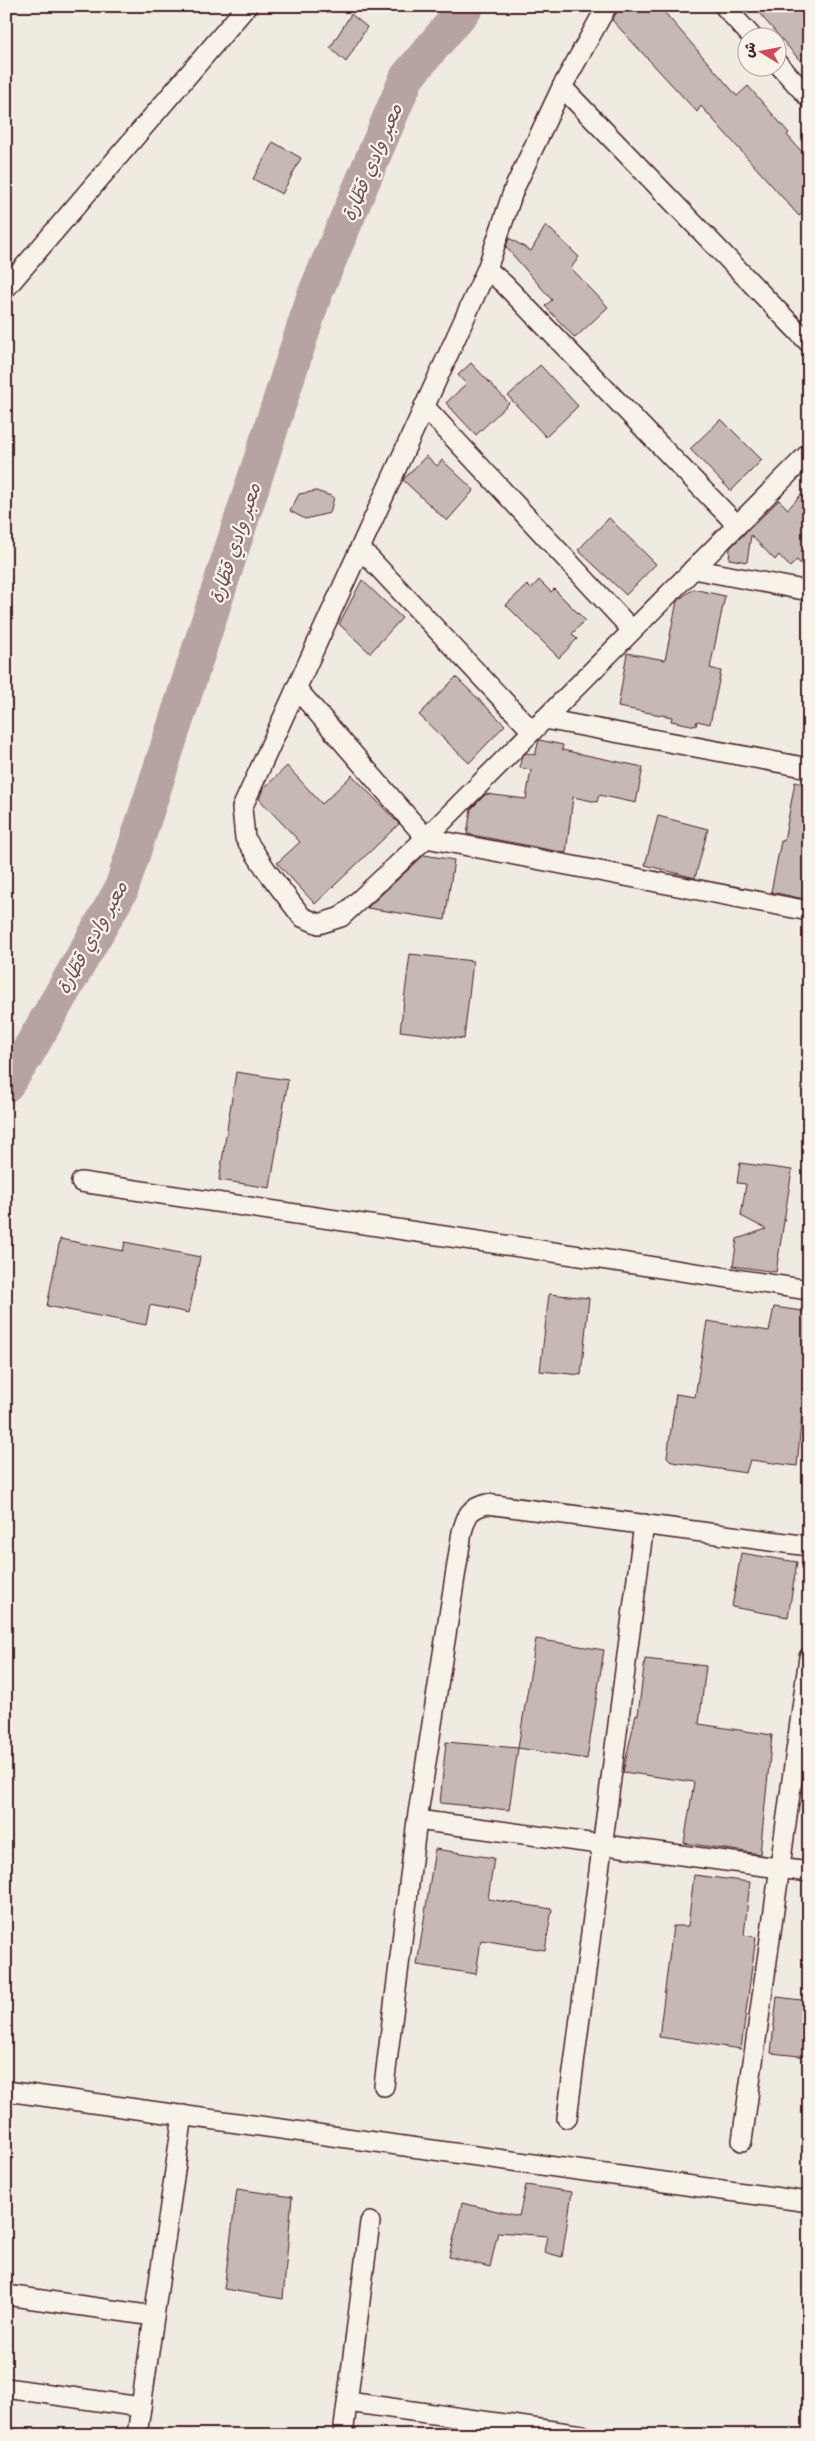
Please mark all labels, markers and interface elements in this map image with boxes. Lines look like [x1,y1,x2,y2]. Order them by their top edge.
north arrow [738,28,788,78]
text: ش [738,40,759,59]
water label: معبر وادي قطّارة [335,99,409,225]
water label: معبر وادي قطّارة [203,480,267,607]
water label: معبر وادي قطّارة [50,876,134,999]

